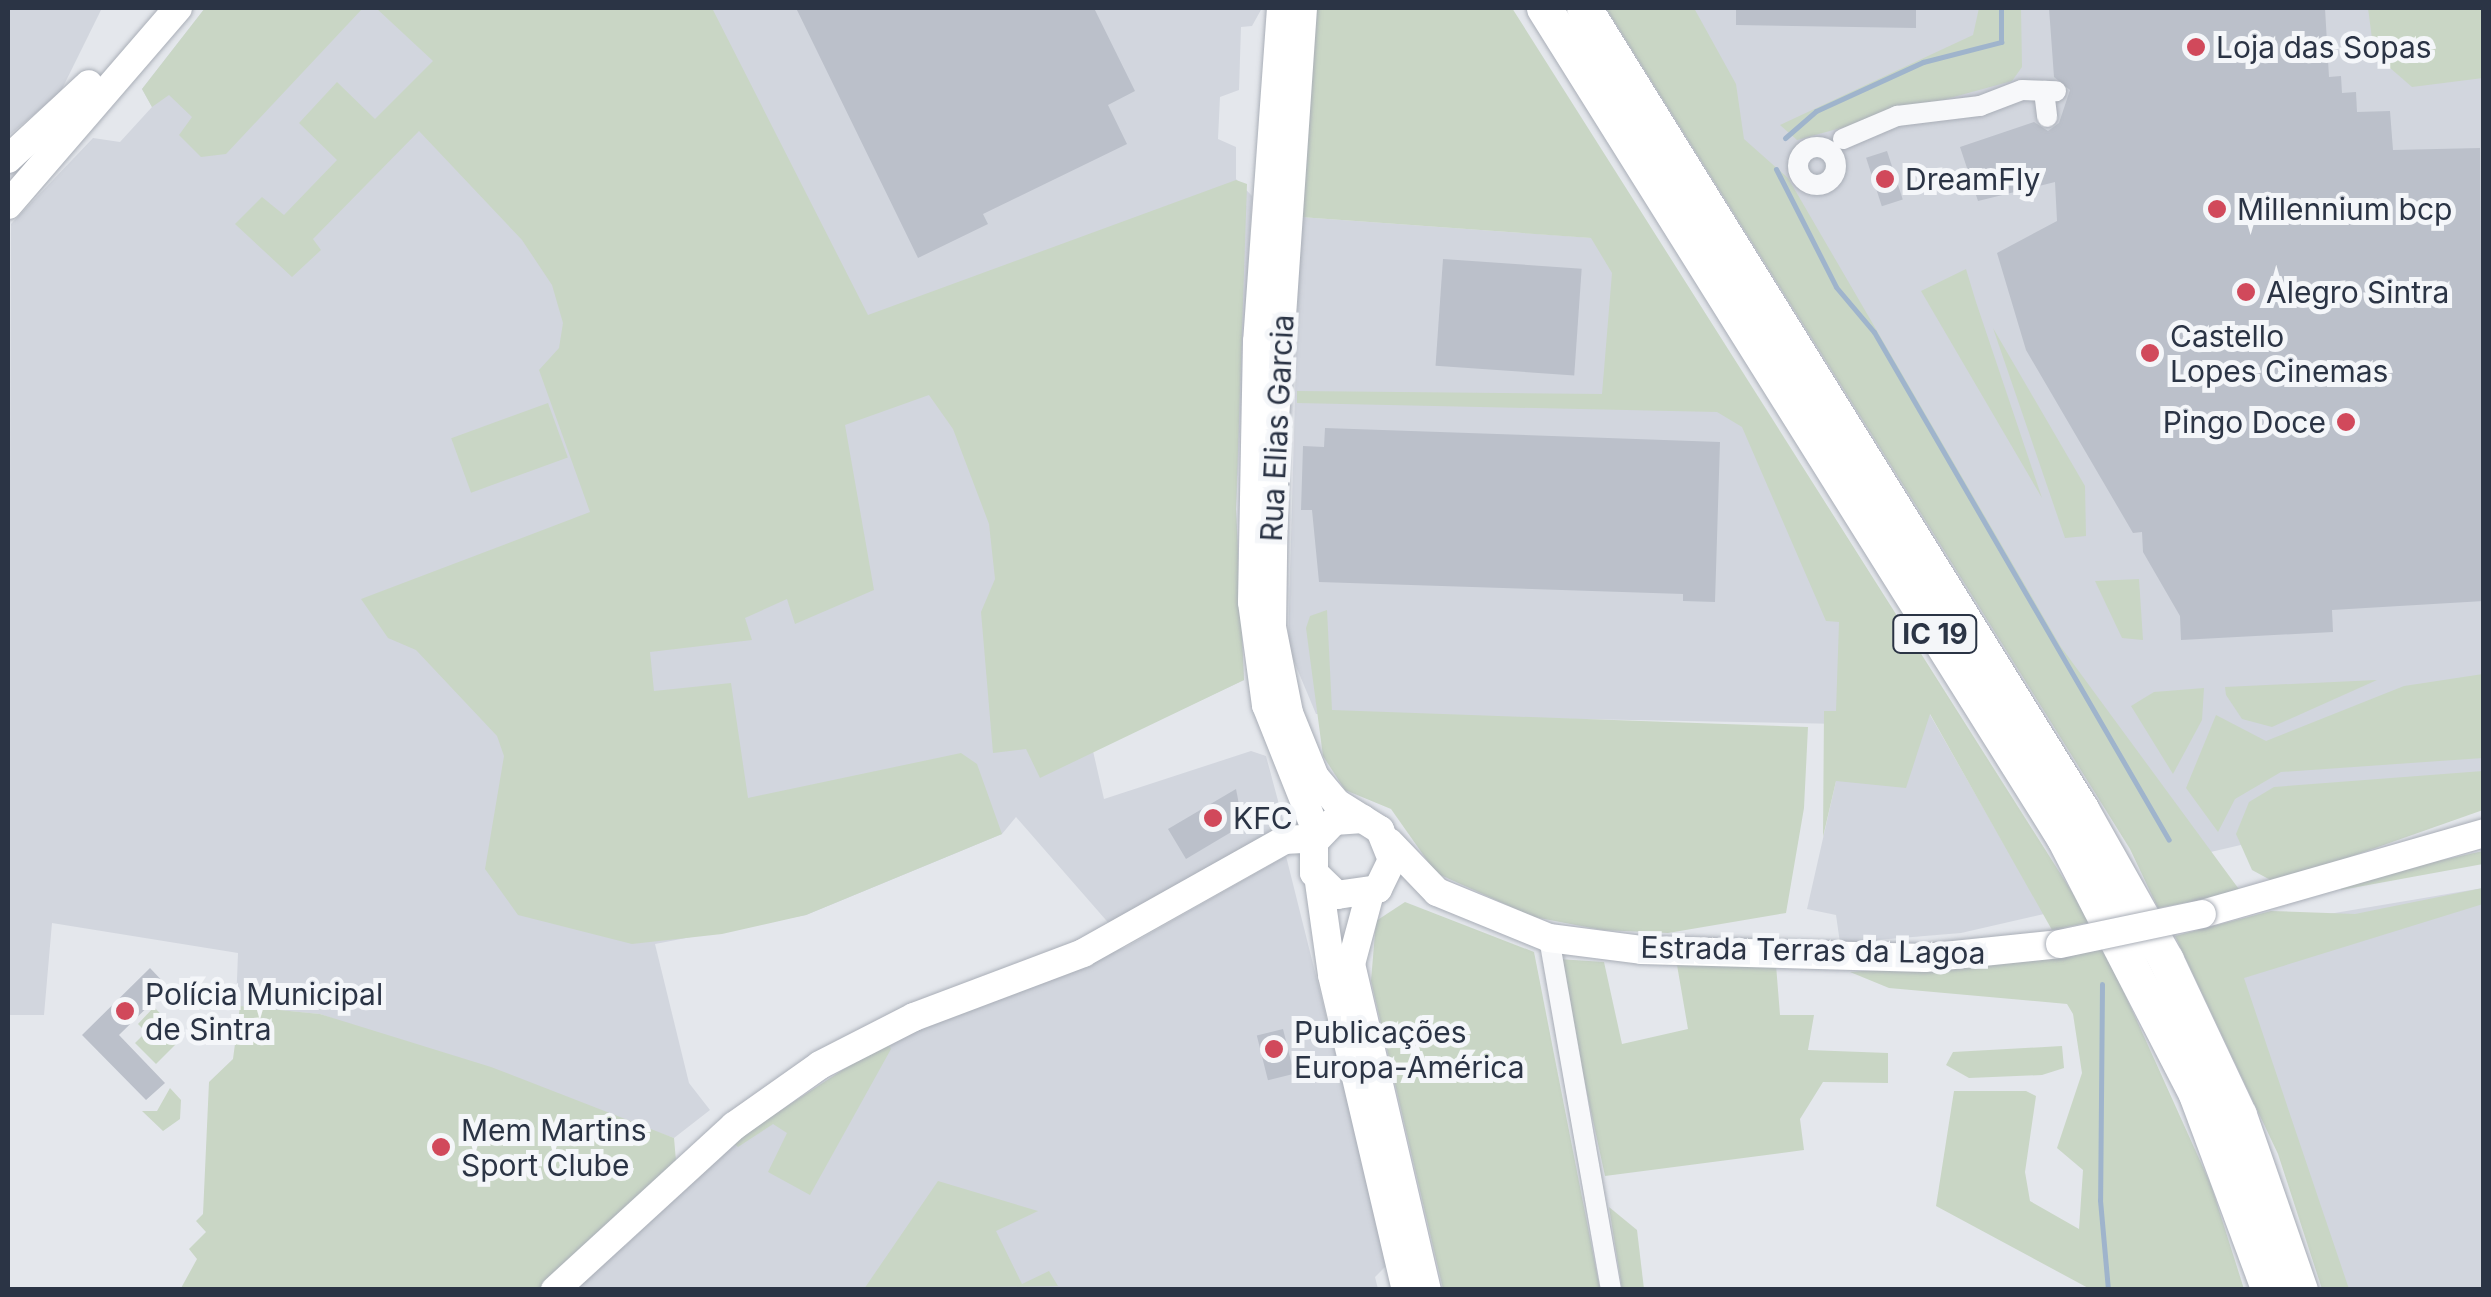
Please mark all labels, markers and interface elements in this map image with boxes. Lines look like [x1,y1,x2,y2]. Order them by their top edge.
place label: Loja das Sopas [2216,29,2432,65]
marker: Loja das Sopas [2185,36,2207,58]
place label: DreamFly [1905,161,2040,197]
marker: DreamFly [1874,168,1896,190]
place label: Millennium bcp [2237,191,2452,227]
marker: Millennium bcp [2206,198,2228,220]
place label: Alegro Sintra [2266,274,2449,310]
marker: Alegro Sintra [2235,281,2257,303]
street label: Rua Elias Garcia [1253,314,1301,542]
place label: Castello Lopes Cinemas [2170,318,2388,388]
marker: Castello Lopes Cinemas [2139,342,2161,364]
place label: Pingo Doce [2163,404,2326,440]
marker: Pingo Doce [2335,411,2357,433]
road number: IC 19 [1890,611,1980,657]
place label: KFC [1233,800,1293,836]
marker: KFC [1202,807,1224,829]
street label: Estrada Terras da Lagoa [1640,929,1986,971]
place label: Polícia Municipal de Sintra [145,976,383,1046]
marker: Polícia Municipal de Sintra [114,1000,136,1022]
place label: Publicações Europa-América [1294,1014,1525,1084]
marker: Publicações Europa-América [1263,1038,1285,1060]
place label: Mem Martins Sport Clube [461,1112,647,1182]
marker: Mem Martins Sport Clube [430,1136,452,1158]

